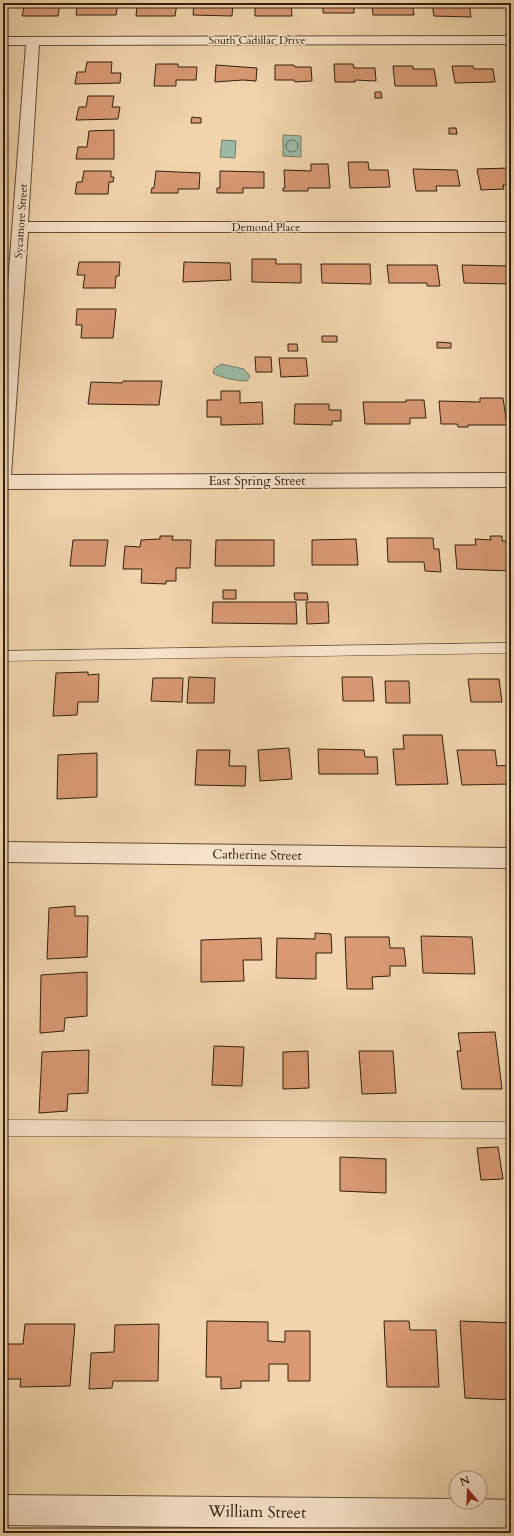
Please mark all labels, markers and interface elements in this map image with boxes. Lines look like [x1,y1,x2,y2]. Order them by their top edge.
street label: South Cadillac Drive [209,33,306,48]
street label: Sycamore Street [11,183,31,259]
street label: Demond Place [232,220,300,235]
street label: East Spring Street [209,472,305,490]
street label: Catherine Street [212,845,302,865]
north arrow [448,1470,488,1510]
text: N [458,1472,472,1490]
street label: William Street [207,1500,306,1524]

